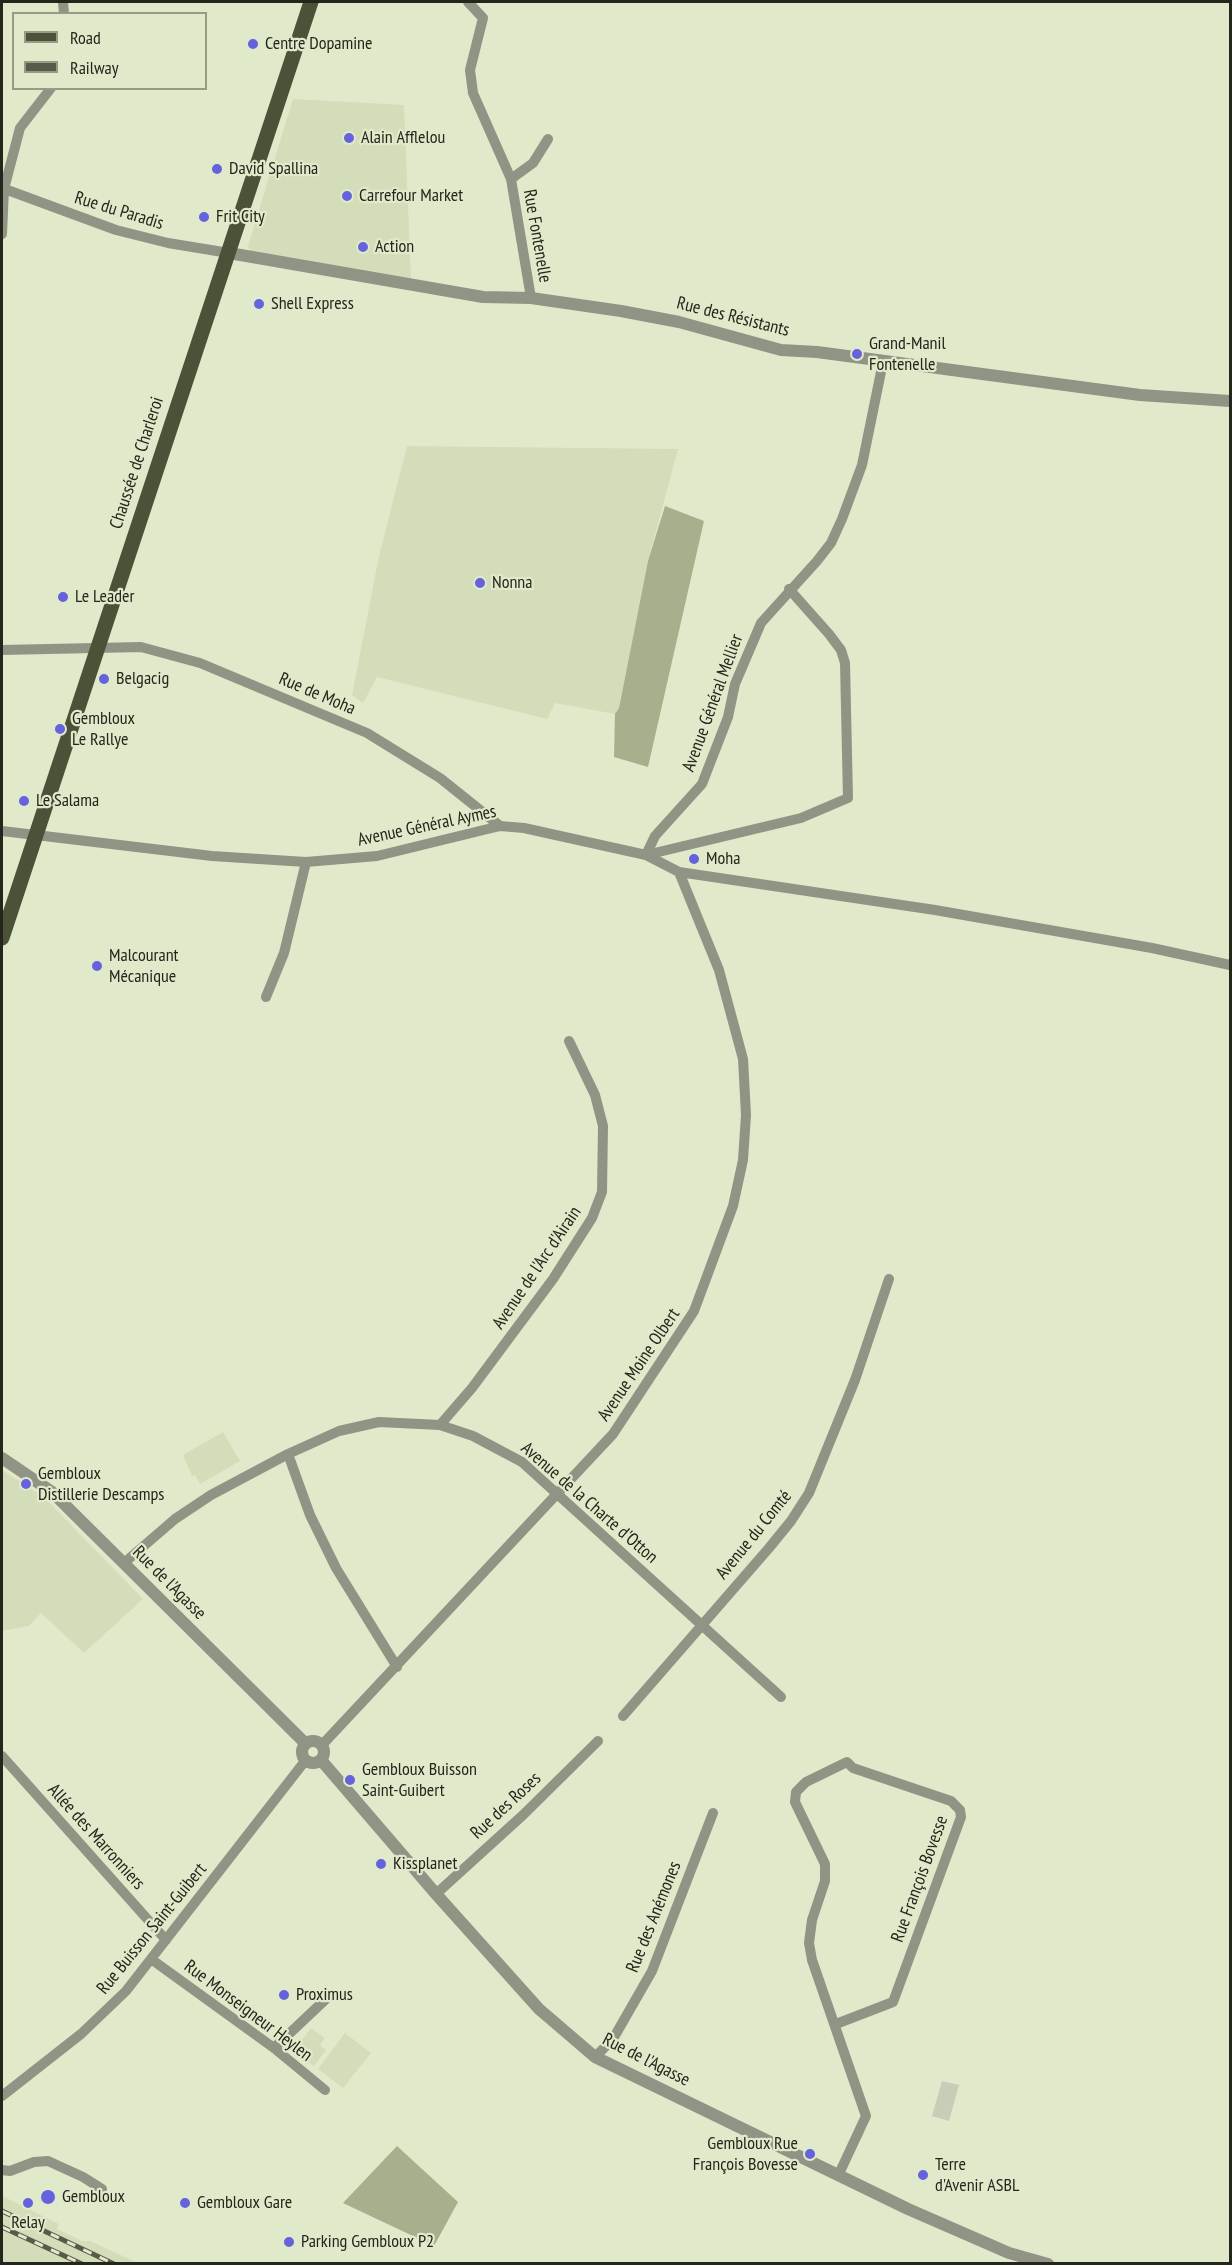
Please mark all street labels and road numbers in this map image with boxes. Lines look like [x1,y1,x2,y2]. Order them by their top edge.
street label: Rue du Paradis [72,187,166,235]
street label: Rue Fontenelle [518,188,556,284]
street label: Rue des Résistants [674,293,792,341]
street label: Chaussée de Charleroi [105,394,169,532]
street label: Avenue Général Mellier [678,631,748,775]
street label: Rue de Moha [275,668,359,720]
street label: Avenue Général Aymes [356,801,498,851]
street label: Avenue de l'Arc d'Airain [488,1203,586,1333]
street label: Avenue Moine Olbert [593,1305,685,1425]
street label: Avenue de la Charte d'Otton [516,1438,662,1568]
street label: Avenue du Comté [712,1486,796,1584]
street label: Rue de l'Agasse [128,1542,210,1624]
street label: Rue des Roses [466,1768,546,1844]
street label: Allée des Marronniers [43,1780,149,1894]
street label: Rue François Bovesse [887,1813,953,1945]
street label: Rue des Anémones [622,1858,686,1976]
street label: Rue Buisson Saint-Guibert [93,1859,211,1999]
street label: Rue Monseigneur Heylen [180,1956,316,2066]
street label: Rue de l'Agasse [599,2029,693,2091]

